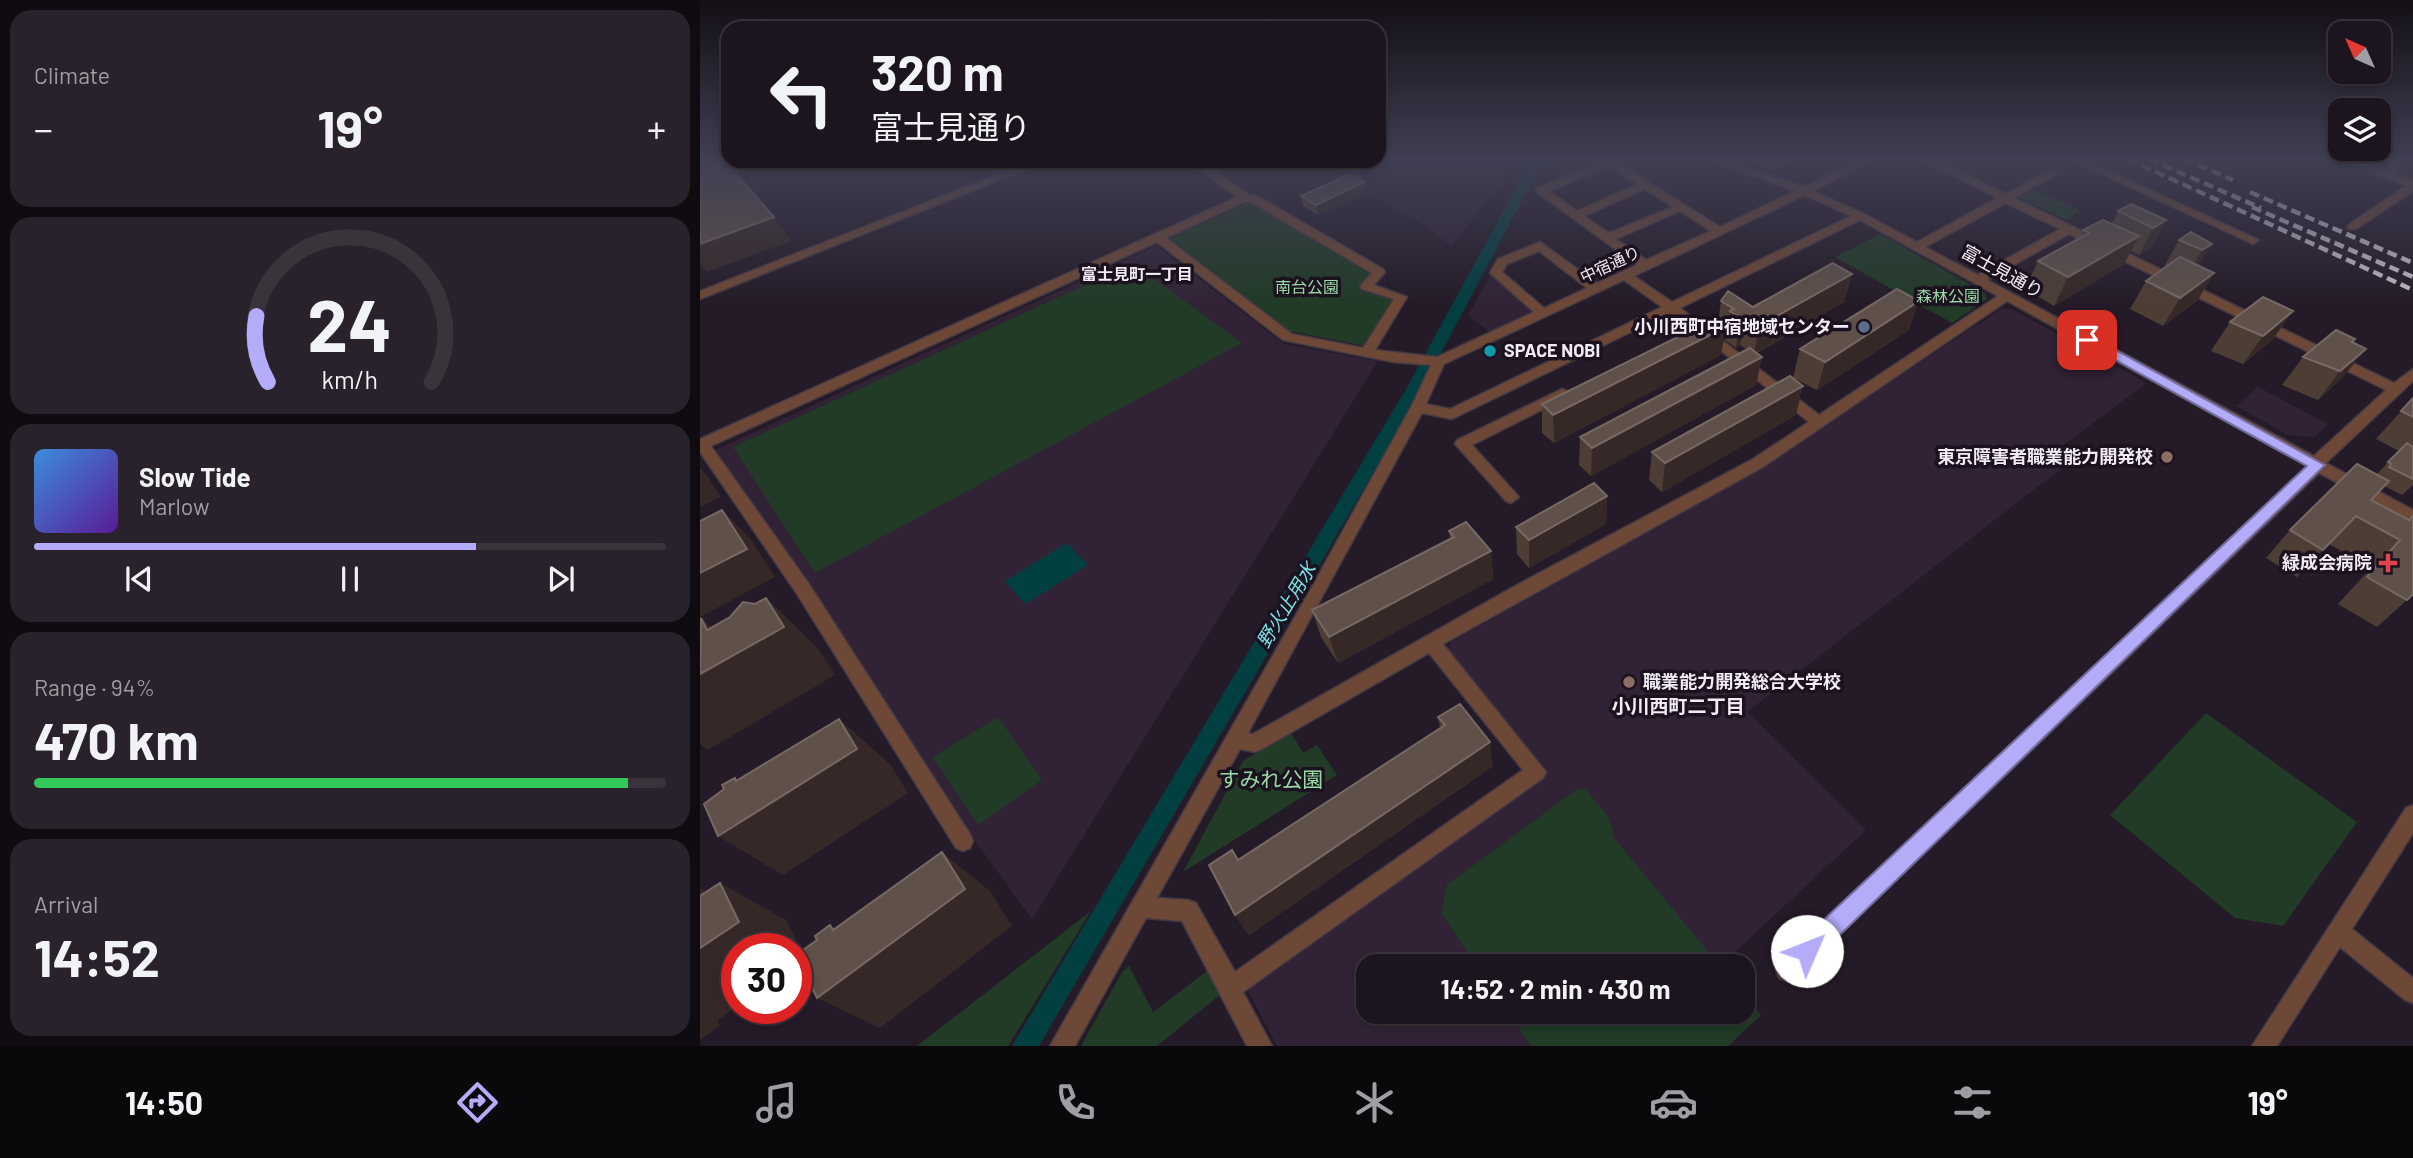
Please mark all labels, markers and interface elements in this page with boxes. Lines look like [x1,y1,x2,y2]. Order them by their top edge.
north arrow [2328,21,2390,84]
map controls [2328,21,2391,161]
text: 320 m [871,42,1004,101]
icon: left [756,49,847,140]
text: Climate [34,61,110,89]
text: 19° [317,96,383,158]
button: layers [2328,98,2391,161]
text: − [34,105,53,151]
text: + [647,105,666,151]
text: 富士見通り [871,107,1031,145]
street label: 富士見通り [1958,240,2047,303]
street label: 中宿通り [1577,241,1643,286]
district label: 富士見町一丁目 [1081,264,1193,283]
park label: 南台公園 [1275,277,1339,296]
text: 24 [308,279,392,367]
park label: 森林公園 [1916,286,1980,305]
pin [2057,310,2117,370]
place label: 小川西町中宿地域センター [1634,315,1850,337]
marker: 小川西町中宿地域センター [1856,319,1872,335]
icon: arrive [2068,321,2106,359]
place label: SPACE NOBI [1504,339,1600,361]
marker: SPACE NOBI [1482,343,1498,359]
text: km/h [322,364,378,394]
place label: 東京障害者職業能力開発校 [1937,445,2153,467]
marker: 東京障害者職業能力開発校 [2159,449,2175,465]
text: Slow Tide [139,461,251,492]
text: Marlow [139,492,210,520]
place label: 緑成会病院 [2282,551,2372,573]
marker: 緑成会病院 [2378,553,2398,573]
water label: 野火止用水 [1251,556,1321,651]
icon: previous [120,560,158,598]
icon: pause [331,560,369,598]
icon: next [542,560,580,598]
place label: 職業能力開発総合大学校 [1643,670,1841,692]
text: Range · 94% [34,673,155,701]
marker: 職業能力開発総合大学校 [1621,674,1637,690]
district label: 小川西町二丁目 [1611,694,1745,717]
text: 470 km [34,708,199,770]
park label: すみれ公園 [1219,766,1324,791]
text: Arrival [34,890,98,918]
position arrow [1770,914,1844,988]
text: 14:52 [34,925,160,987]
speed limit sign: 30 [721,933,812,1024]
text: 14:52 · 2 min · 430 m [1441,973,1670,1004]
icon: directions [453,1078,502,1127]
icon: music [752,1078,801,1127]
icon: phone [1051,1078,1100,1127]
icon: climate [1350,1078,1399,1127]
icon: car [1649,1078,1698,1127]
icon: filters [1948,1078,1997,1127]
text: 14:50 [125,1083,203,1121]
text: 19° [2248,1083,2288,1121]

